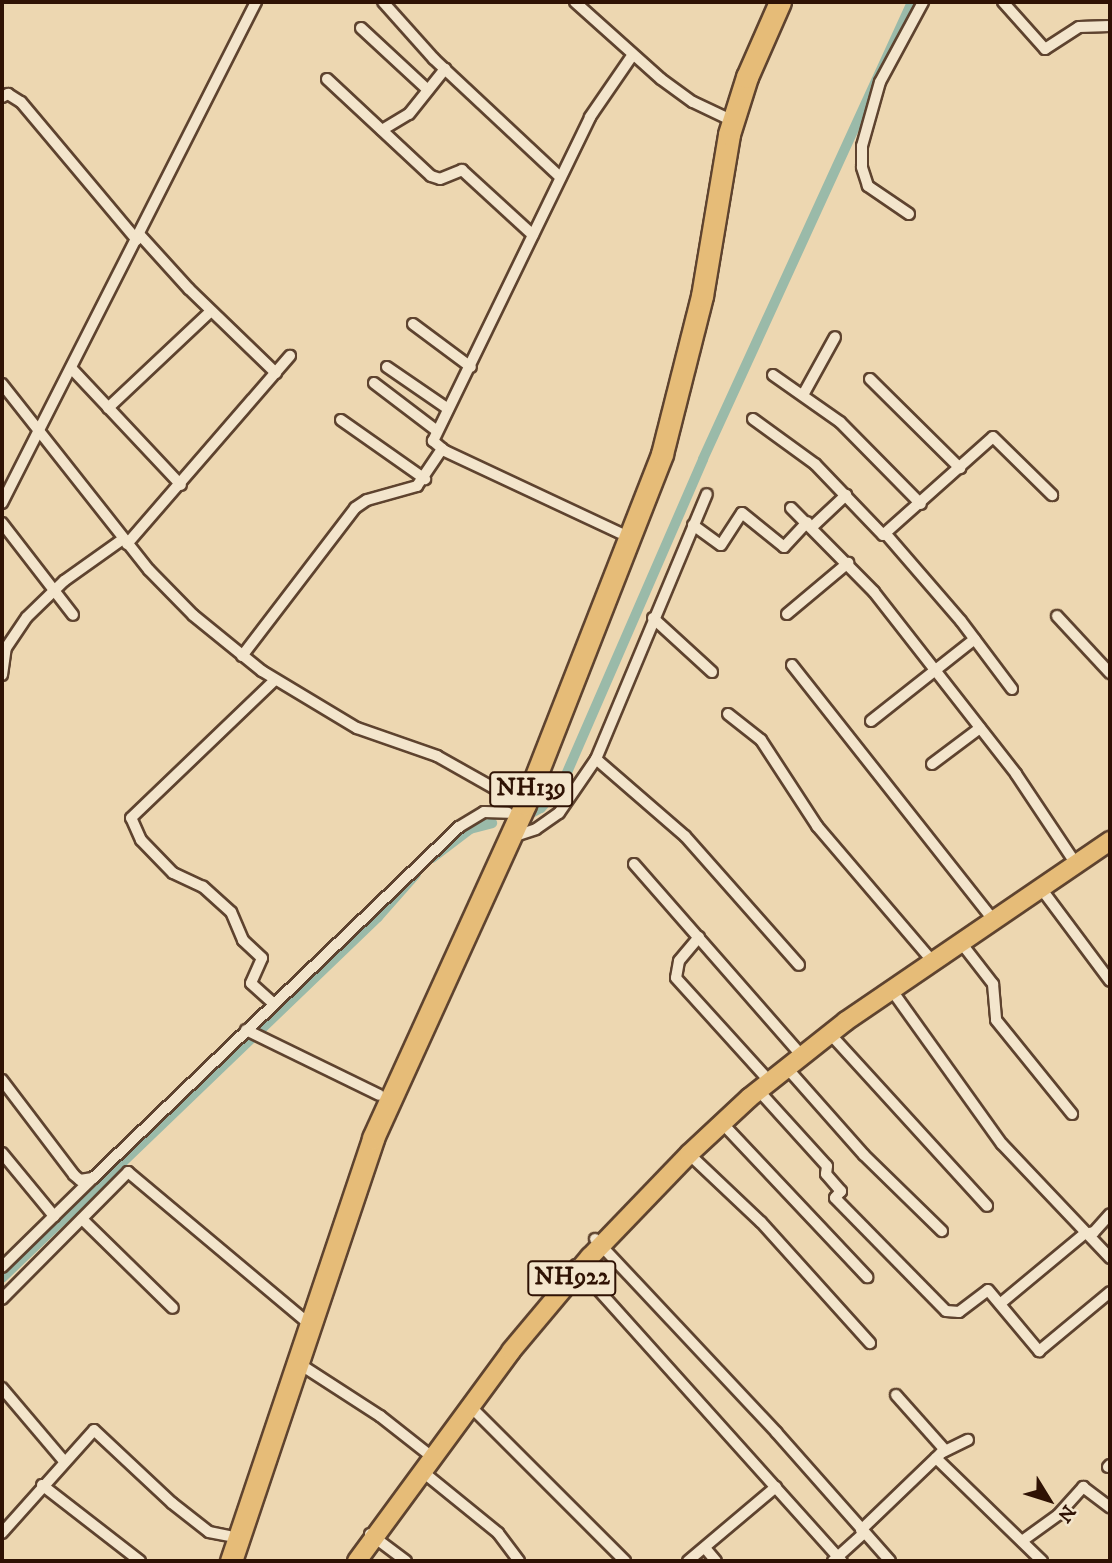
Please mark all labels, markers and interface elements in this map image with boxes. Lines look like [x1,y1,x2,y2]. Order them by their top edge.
road number: NH139 [489,768,573,810]
road number: NH922 [526,1258,618,1298]
north arrow [1014,1465,1084,1535]
text: N [1052,1500,1080,1526]

